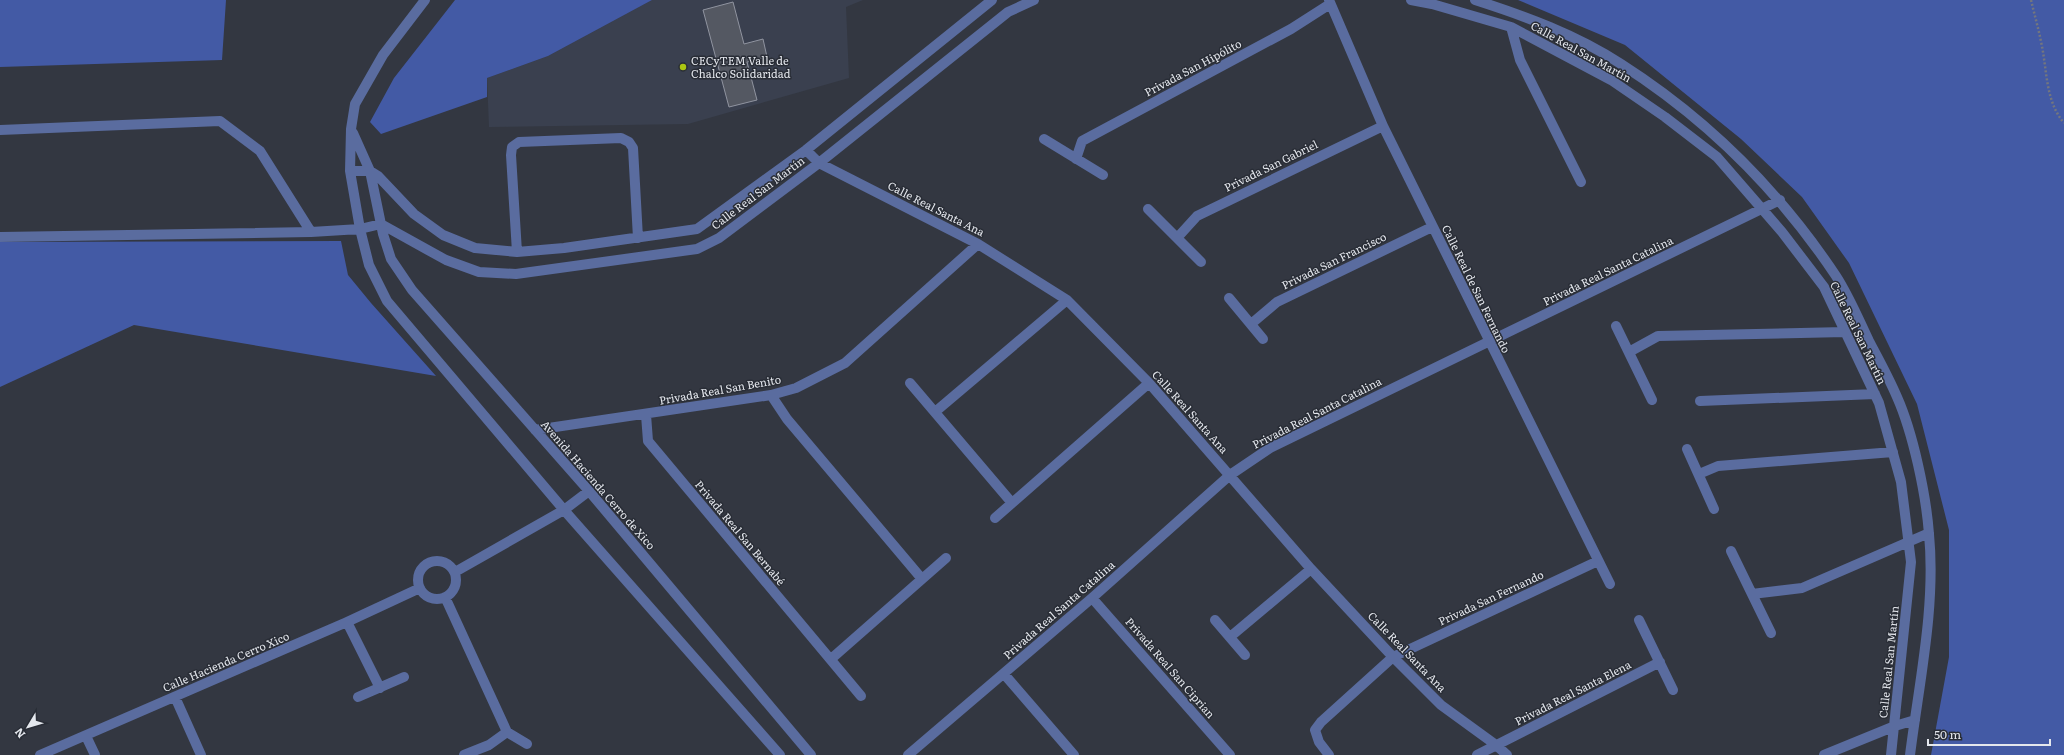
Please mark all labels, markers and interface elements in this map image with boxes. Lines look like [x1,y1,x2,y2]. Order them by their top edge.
street label: Calle Real San Martín [1528,17,1635,85]
street label: Privada San Hipólito [1141,35,1244,99]
place label: CECyTEM Valle de Chalco Solidaridad [691,52,791,81]
marker: CECyTEM Valle de Chalco Solidaridad [678,62,688,72]
street label: Privada San Gabriel [1221,135,1320,195]
street label: Calle Real San Martín [708,152,807,233]
street label: Calle Real Santa Ana [885,177,988,239]
street label: Calle Real de San Fernando [1439,222,1515,355]
street label: Privada San Francisco [1278,228,1389,292]
street label: Privada Real Santa Catalina [1540,232,1675,309]
street label: Calle Real San Martín [1827,278,1891,387]
street label: Calle Real Santa Ana [1149,366,1232,456]
street label: Privada Real San Benito [658,370,782,408]
street label: Privada Real Santa Catalina [1249,372,1384,452]
street label: Avenida Hacienda Cerro de Xico [538,416,659,553]
street label: Privada Real San Bernabé [692,476,790,588]
street label: Privada Real Santa Catalina [999,556,1118,662]
street label: Privada San Fernando [1435,566,1546,629]
street label: Calle Real San Martín [1874,605,1902,719]
street label: Calle Real Santa Ana [1365,607,1451,695]
street label: Privada Real San Ciprian [1122,613,1219,721]
street label: Calle Hacienda Cerro Xico [160,627,291,695]
street label: Privada Real Santa Elena [1512,656,1633,728]
north arrow [8,707,48,747]
scale bar [1928,721,2050,747]
text: N [10,725,28,742]
text: 50 m [1934,725,1961,743]

